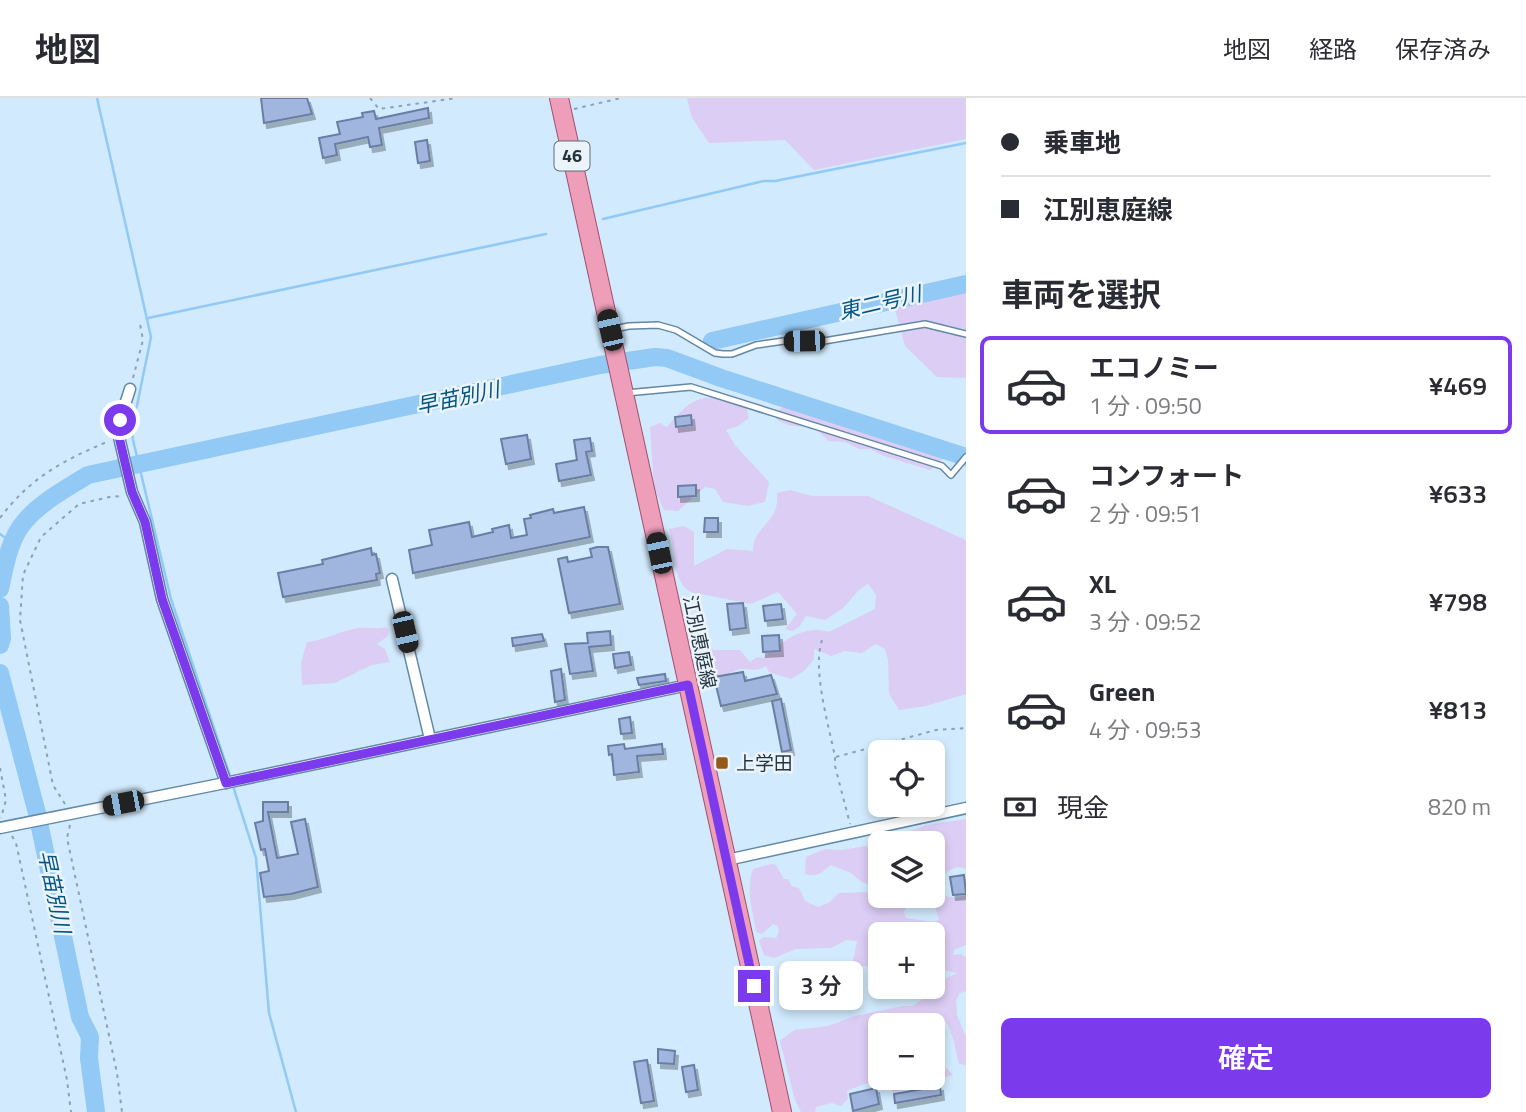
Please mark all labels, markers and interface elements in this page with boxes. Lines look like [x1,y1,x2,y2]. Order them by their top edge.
text: 地図 [35,24,101,74]
text: 地図 [1223,31,1271,67]
text: 経路 [1309,31,1357,67]
text: 保存済み [1395,31,1491,67]
text: 乗車地 [1043,123,1121,162]
road number: 46 [554,142,590,170]
text: 江別恵庭線 [1043,190,1173,229]
text: 車両を選択 [1001,270,1161,318]
water label: 東二号川 [835,277,926,327]
car [596,307,625,353]
car [783,330,826,352]
text: エコノミー [1089,348,1219,387]
icon: car [1005,354,1068,417]
text: ¥469 [1429,366,1487,405]
water label: 早苗別川 [413,372,504,421]
text: 1 分 · 09:50 [1089,388,1202,423]
route start [104,404,136,436]
text: コンフォート [1089,456,1244,495]
icon: car [1005,462,1068,525]
text: ¥633 [1429,474,1487,513]
text: 2 分 · 09:51 [1089,496,1202,531]
car [645,530,674,576]
text: XL [1089,564,1116,603]
icon: car [1005,570,1068,633]
text: ¥798 [1429,582,1487,621]
street label: 江別恵庭線 [676,592,725,691]
text: 3 分 · 09:52 [1089,604,1202,639]
car [391,609,420,655]
text: Green [1089,672,1155,711]
icon: car [1005,678,1068,741]
text: ¥813 [1429,690,1487,729]
text: 4 分 · 09:53 [1089,712,1202,747]
map controls [868,740,945,1090]
button: locate [868,740,945,817]
place label: 上学田 [736,748,793,777]
marker: 上学田 [714,755,730,771]
icon: cash [1001,788,1039,826]
text: 現金 [1057,788,1109,827]
car [101,789,146,817]
text: 820 m [1428,789,1491,824]
button: layers [868,831,945,908]
water label: 早苗別川 [31,847,80,938]
button: + [868,922,945,999]
callout: 3 分 [778,962,862,1010]
text: 3 分 [801,968,841,1003]
route end [738,970,770,1002]
button: − [868,1013,945,1090]
button: 確定 [1001,1018,1491,1098]

